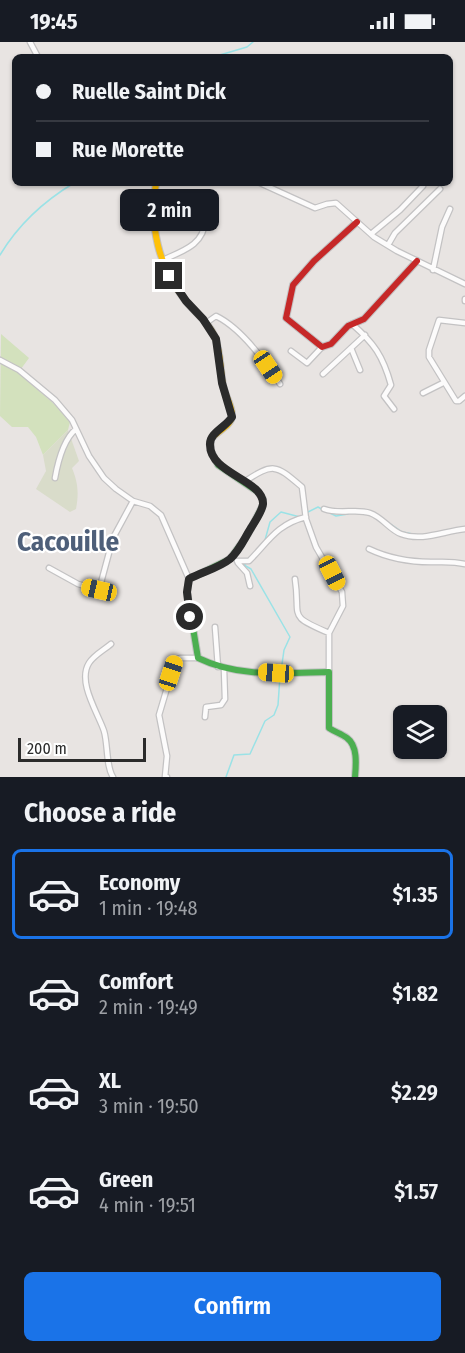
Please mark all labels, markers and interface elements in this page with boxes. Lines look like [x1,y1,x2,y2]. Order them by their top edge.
text: 19:45 [30,8,78,35]
text: Ruelle Saint Dick [72,78,226,105]
text: Rue Morette [72,136,184,163]
callout: 2 min [120,189,219,231]
text: 2 min [147,198,192,222]
route end [155,262,182,289]
car [250,347,286,387]
district label: Cacouille [17,526,119,558]
car [316,553,348,593]
car [79,577,119,603]
route start [176,603,203,630]
car [157,653,185,693]
car [257,663,295,683]
map controls [393,705,447,759]
button: layers [393,705,447,759]
scale bar [18,735,146,762]
text: 200 m [27,739,67,758]
text: Choose a ride [24,797,176,829]
icon: car [27,867,81,921]
text: Economy [99,869,180,896]
text: $1.35 [393,881,438,908]
text: 1 min · 19:48 [99,896,197,920]
icon: car [27,966,81,1020]
text: Comfort [99,968,173,995]
text: $1.82 [392,980,438,1007]
text: 2 min · 19:49 [99,995,198,1019]
icon: car [27,1065,81,1119]
text: XL [99,1067,121,1094]
text: $2.29 [391,1079,438,1106]
text: 3 min · 19:50 [99,1094,199,1118]
icon: car [27,1164,81,1218]
text: Green [99,1166,153,1193]
text: $1.57 [394,1178,438,1205]
text: 4 min · 19:51 [99,1193,196,1217]
button: Confirm [24,1272,441,1341]

